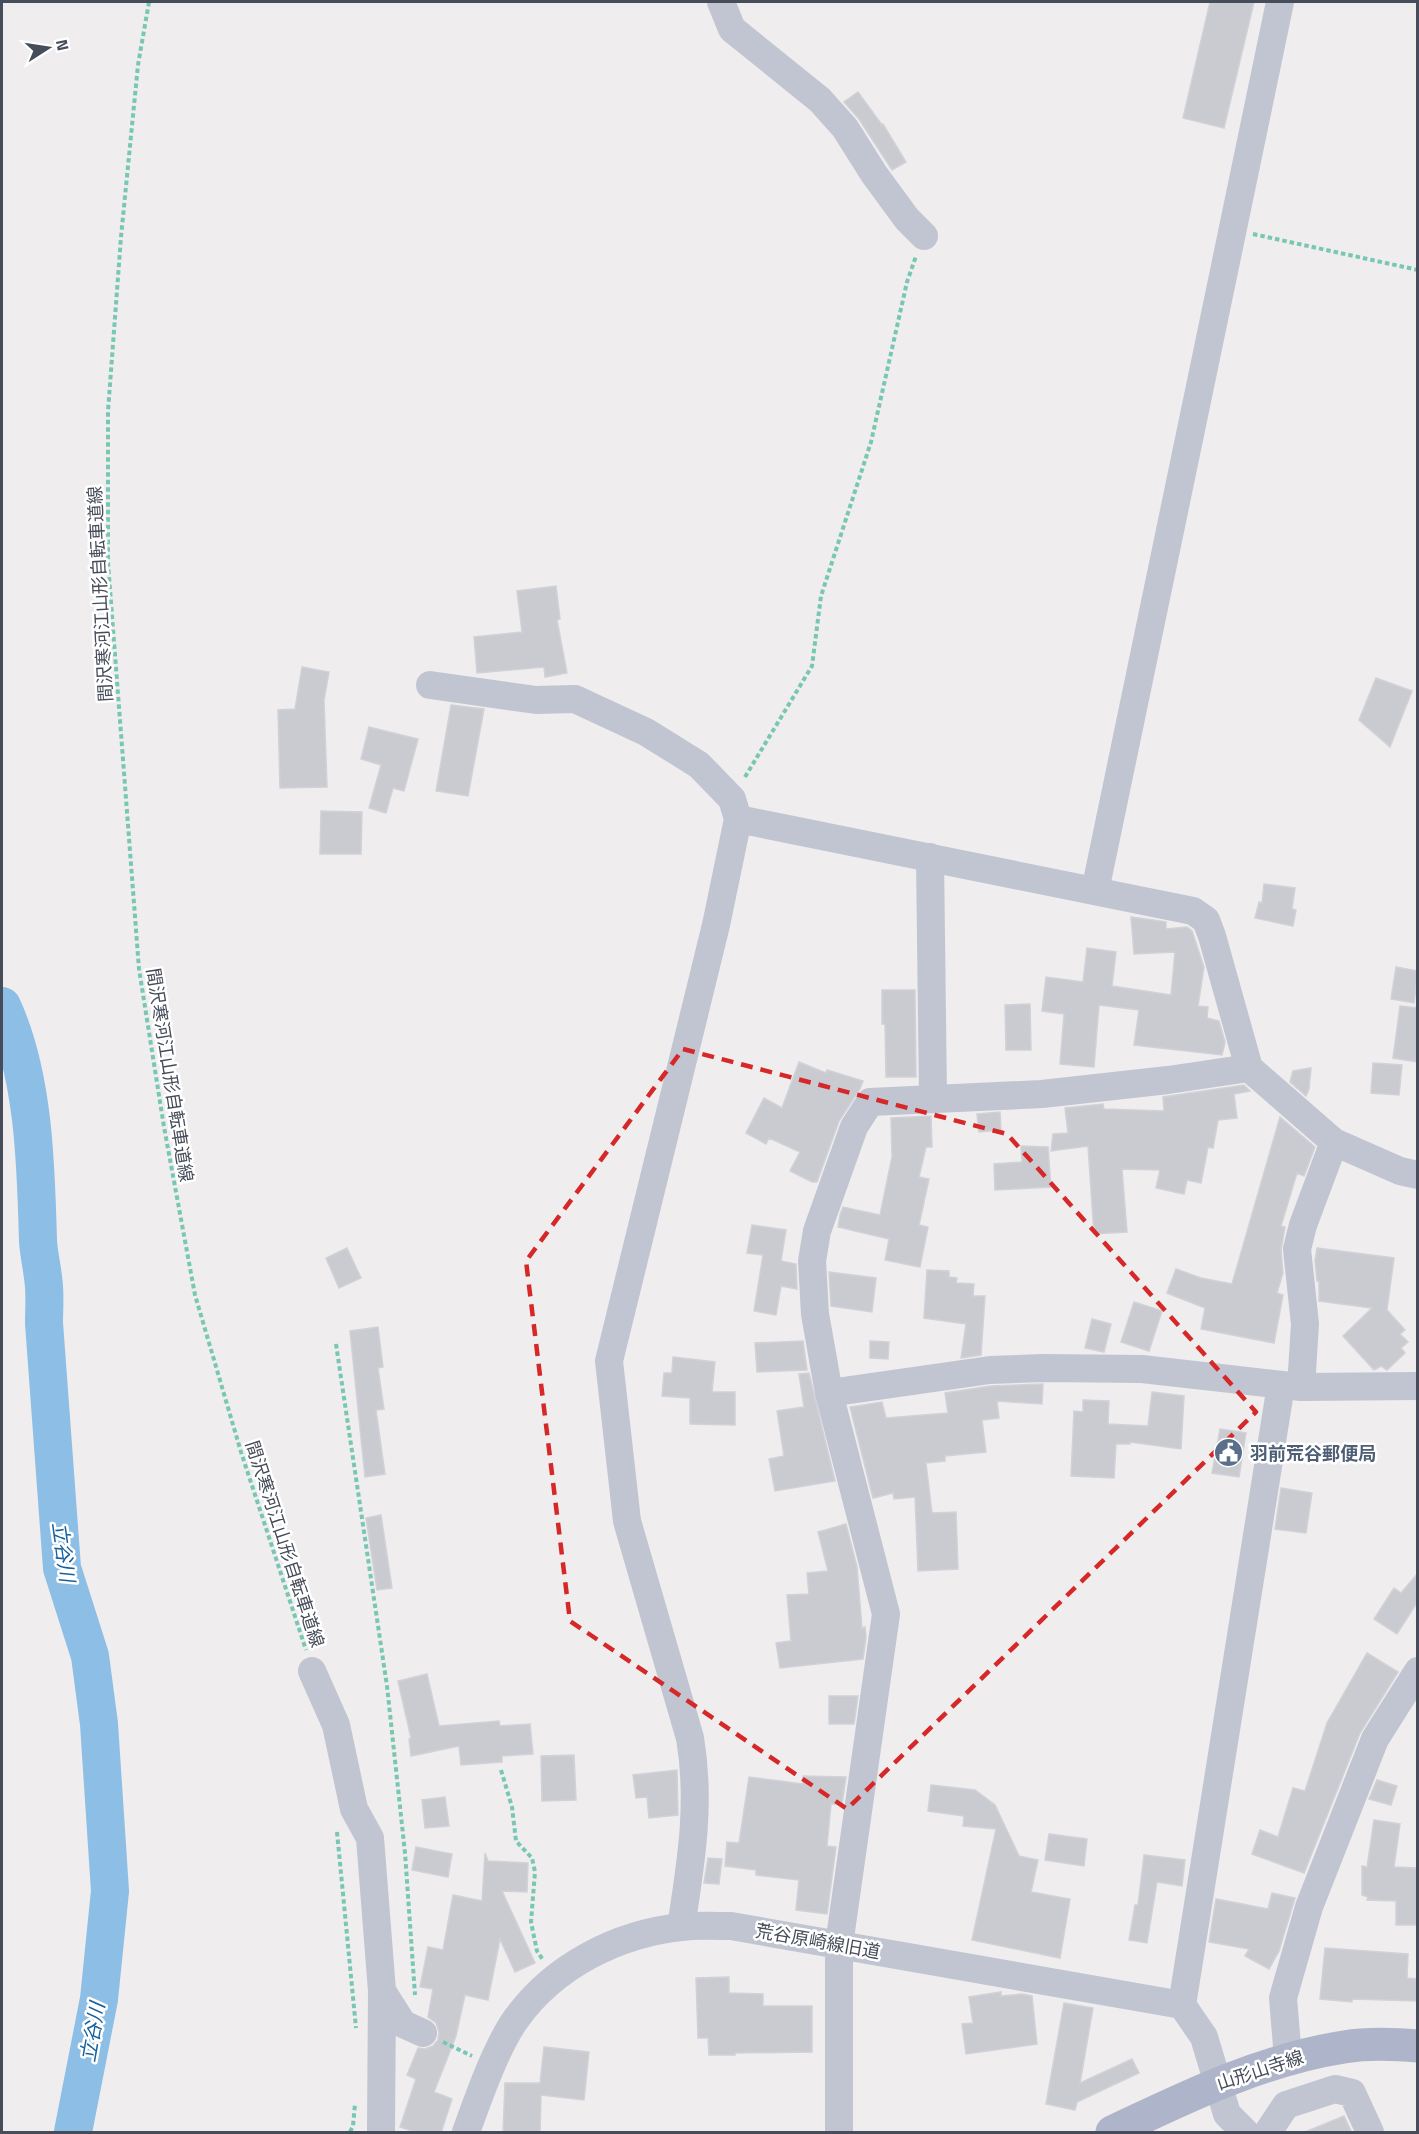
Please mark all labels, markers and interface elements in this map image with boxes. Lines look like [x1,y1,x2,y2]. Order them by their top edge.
north arrow [18,18,78,78]
text: N [50,37,76,53]
street label: 間沢寒河江山形自転車道線 [81,485,119,703]
street label: 間沢寒河江山形自転車道線 [140,966,200,1184]
street label: 間沢寒河江山形自転車道線 [239,1437,331,1651]
public building icon: 羽前荒谷郵便局 [1213,1437,1245,1469]
place label: 羽前荒谷郵便局 [1250,1440,1376,1467]
water label: 立谷川 [44,1520,84,1586]
street label: 荒谷原崎線旧道 [754,1917,882,1965]
water label: 立谷川 [72,1998,113,2064]
street label: 山形山寺線 [1213,2043,1307,2097]

